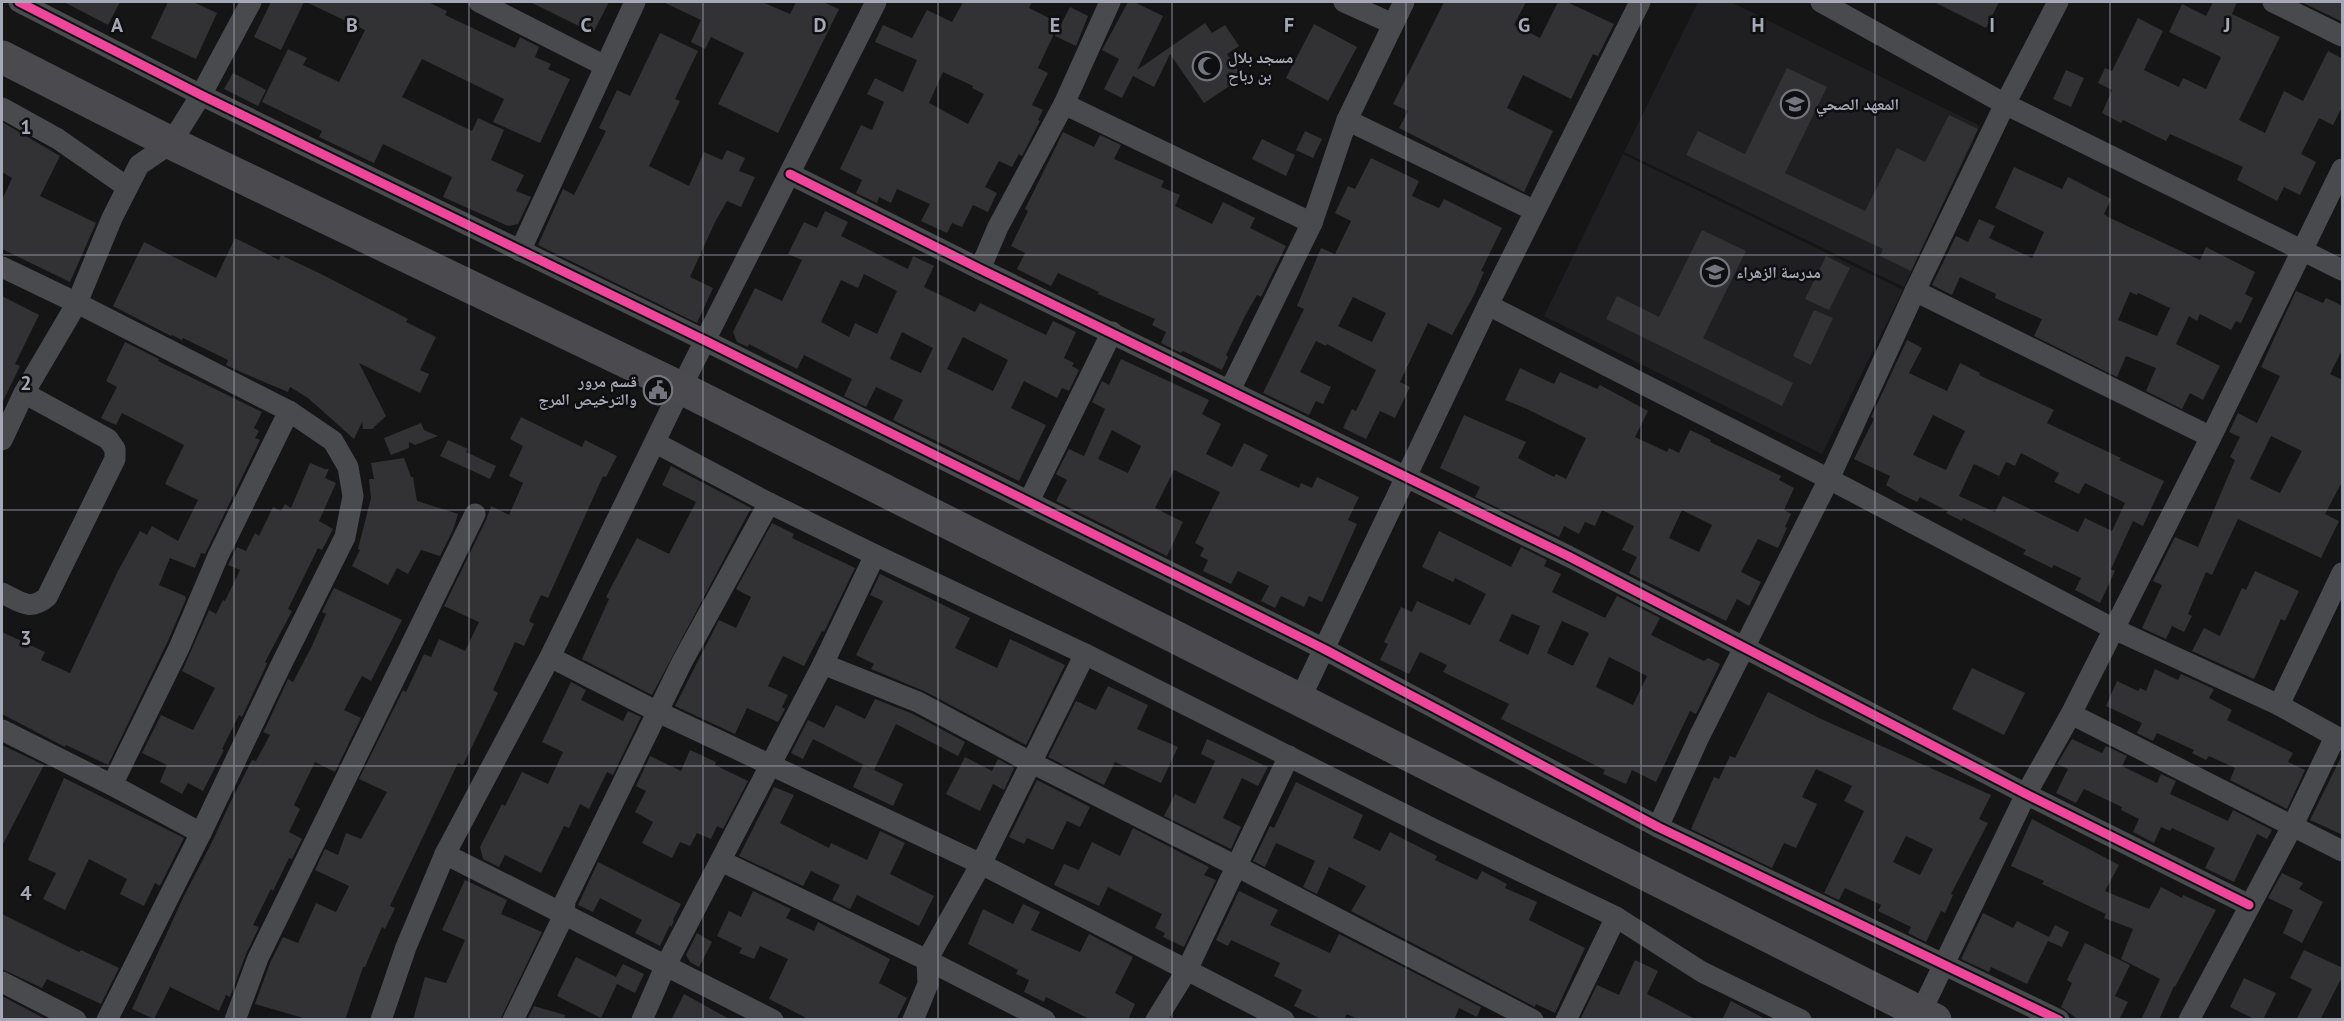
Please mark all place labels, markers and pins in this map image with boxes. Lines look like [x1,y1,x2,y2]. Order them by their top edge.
place label: مسجد بلال بن رباح [1228,47,1293,86]
mosque icon: مسجد بلال بن رباح [1191,50,1223,82]
school or university icon: المعهد الصحي [1779,88,1811,120]
place label: المعهد الصحي [1816,94,1899,117]
school or university icon: مدرسة الزهراء [1699,256,1731,288]
place label: مدرسة الزهراء [1736,262,1821,282]
place label: قسم مرور والترخيص المرج [538,371,637,410]
public building icon: قسم مرور والترخيص المرج [642,374,674,406]

